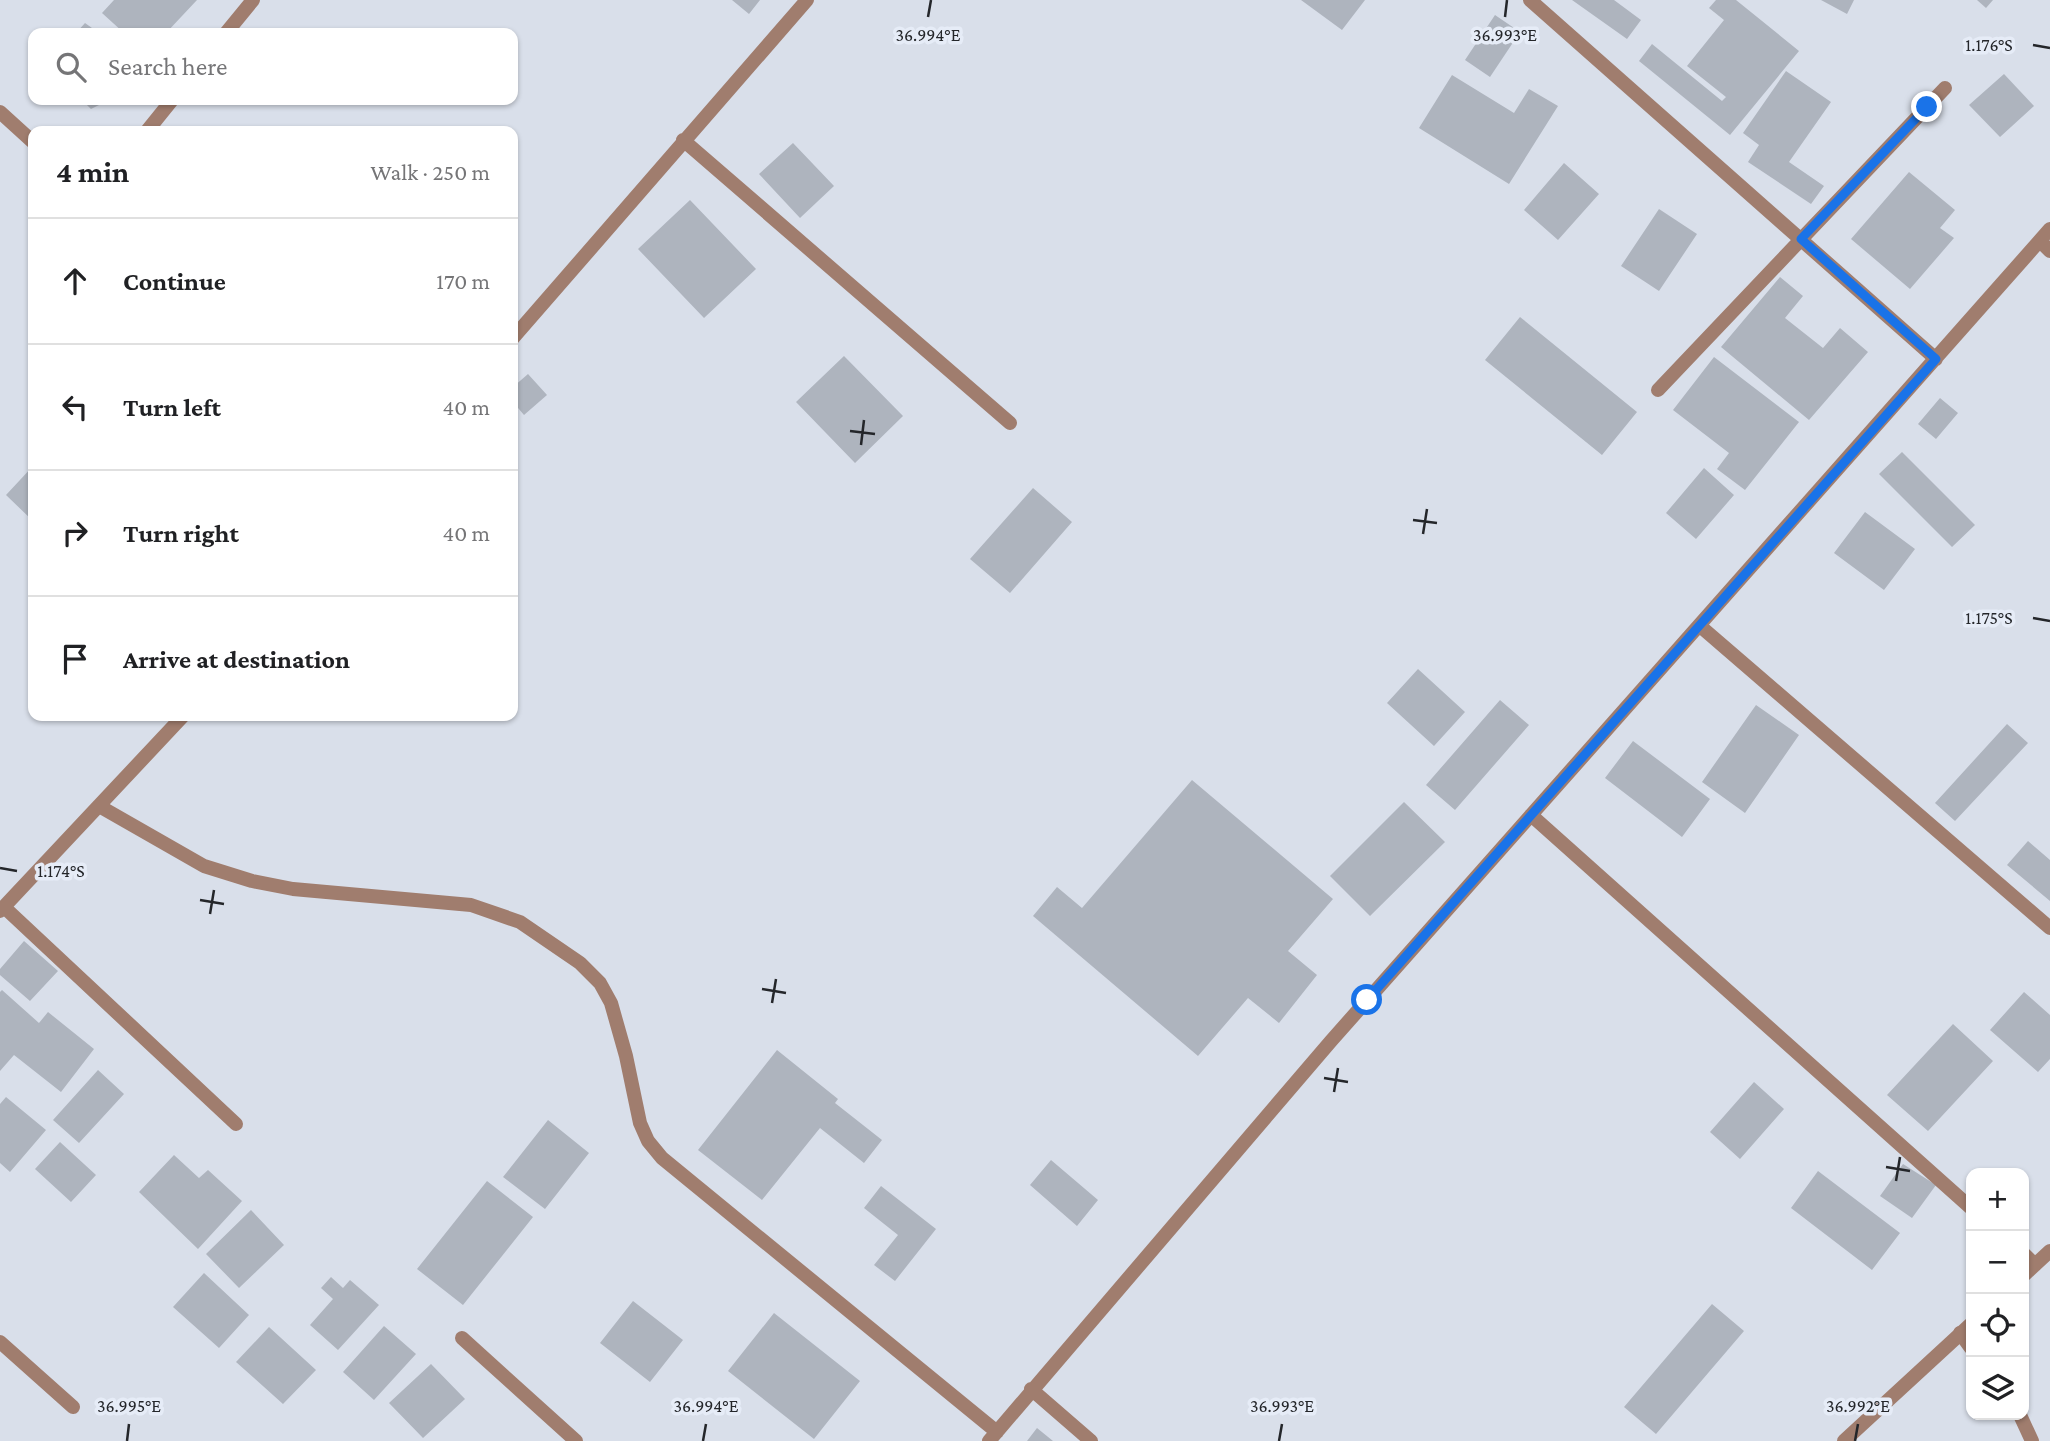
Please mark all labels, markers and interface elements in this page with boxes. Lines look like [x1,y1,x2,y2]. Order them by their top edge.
text: 36.994°E [896,25,961,45]
text: 36.993°E [1473,25,1537,45]
search box [28,28,518,105]
text: 1.176°S [1965,35,2013,55]
icon: search [52,48,90,86]
text: Search here [108,52,227,81]
route end [1911,91,1942,122]
text: 4 min [56,155,129,188]
text: Walk · 250 m [370,159,490,185]
icon: ahead [56,262,94,300]
text: Continue [123,267,226,296]
text: 170 m [436,268,490,294]
icon: left [56,388,94,426]
text: Turn left [123,393,221,422]
text: 40 m [442,394,490,420]
icon: right [56,514,94,552]
text: Turn right [123,519,239,548]
text: 40 m [442,520,490,546]
text: 1.175°S [1965,608,2013,628]
icon: arrive [56,640,94,678]
text: Arrive at destination [123,645,350,674]
text: 1.174°S [37,861,85,881]
route start [1351,984,1382,1015]
map controls [1966,1168,2029,1420]
button: + [1966,1168,2029,1231]
button: − [1966,1231,2029,1294]
button: locate [1966,1294,2029,1357]
button: layers [1966,1357,2029,1420]
text: 36.995°E [97,1396,161,1416]
text: 36.994°E [674,1396,739,1416]
text: 36.993°E [1250,1396,1314,1416]
text: 36.992°E [1826,1396,1890,1416]

